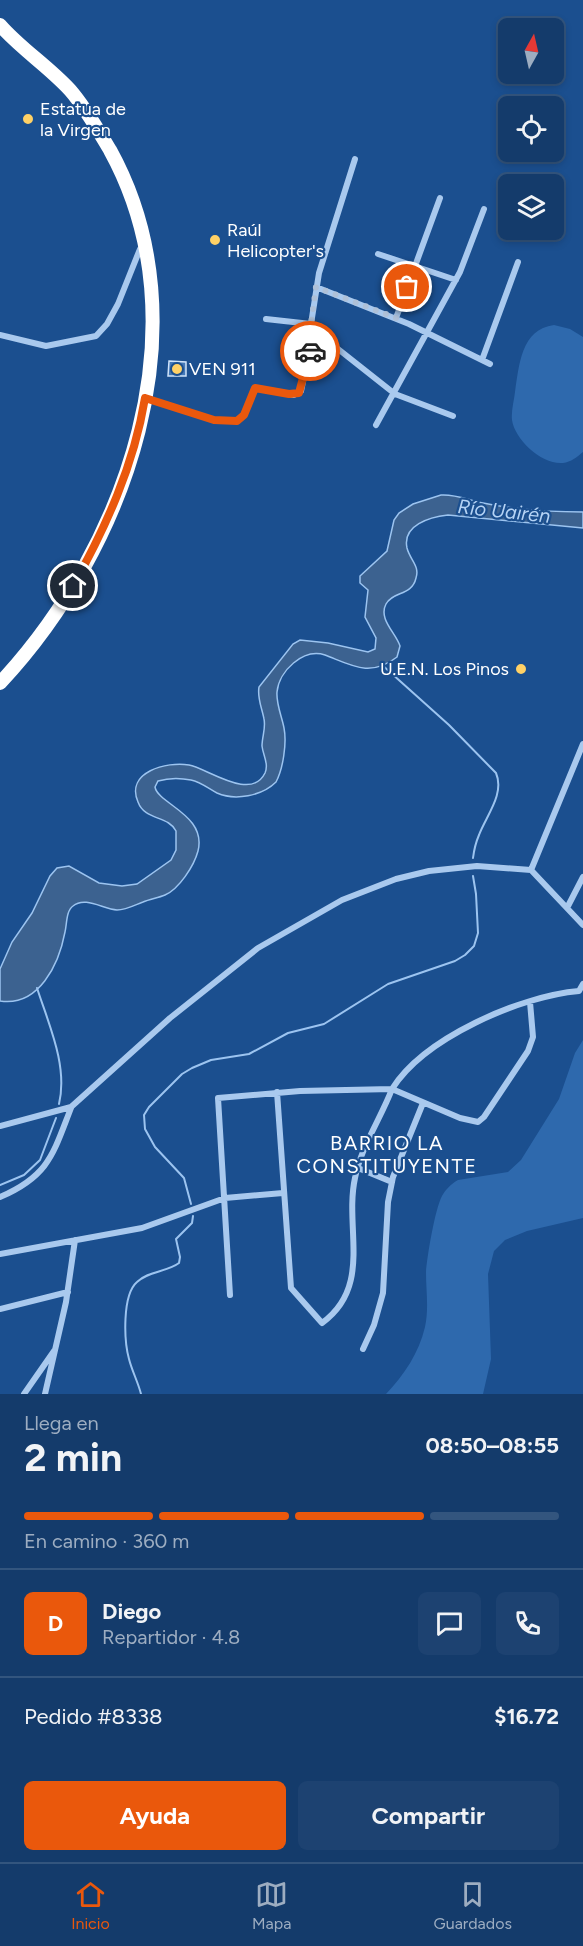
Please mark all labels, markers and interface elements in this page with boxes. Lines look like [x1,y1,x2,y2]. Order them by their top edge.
north arrow [498,18,564,84]
map controls [498,18,564,240]
button: locate [498,96,564,162]
place label: Estatua de la Virgen [40,98,126,141]
marker: Estatua de la Virgen [21,112,35,126]
button: layers [498,174,564,240]
place label: Raúl Helicopter's [227,219,324,262]
marker: Raúl Helicopter's [208,233,222,247]
pin [381,261,432,312]
icon: bag [390,270,423,303]
courier [280,321,340,381]
icon: car [294,335,327,368]
place label: VEN 911 [189,358,256,380]
marker: VEN 911 [170,362,184,376]
water label: Río Uairén [456,494,552,528]
pin [47,560,98,611]
icon: home [56,569,89,602]
place label: U.E.N. Los Pinos [380,658,509,680]
marker: U.E.N. Los Pinos [514,662,528,676]
district label: BARRIO LA CONSTITUYENTE [297,1131,477,1178]
text: Llega en [24,1411,99,1435]
text: 08:50–08:55 [426,1432,559,1459]
text: 2 min [24,1434,122,1481]
text: En camino · 360 m [24,1529,189,1553]
button: chat [418,1592,481,1655]
button: phone [496,1592,559,1655]
text: Diego [102,1598,161,1625]
text: D [48,1610,63,1637]
text: Repartidor · 4.8 [102,1625,240,1649]
text: Pedido #8338 [24,1703,162,1730]
text: $16.72 [494,1703,559,1730]
button: Ayuda [24,1781,286,1850]
button: Compartir [298,1781,559,1850]
tab: Inicio [71,1878,110,1933]
tab: Mapa [252,1878,291,1933]
tab: Guardados [434,1878,512,1933]

